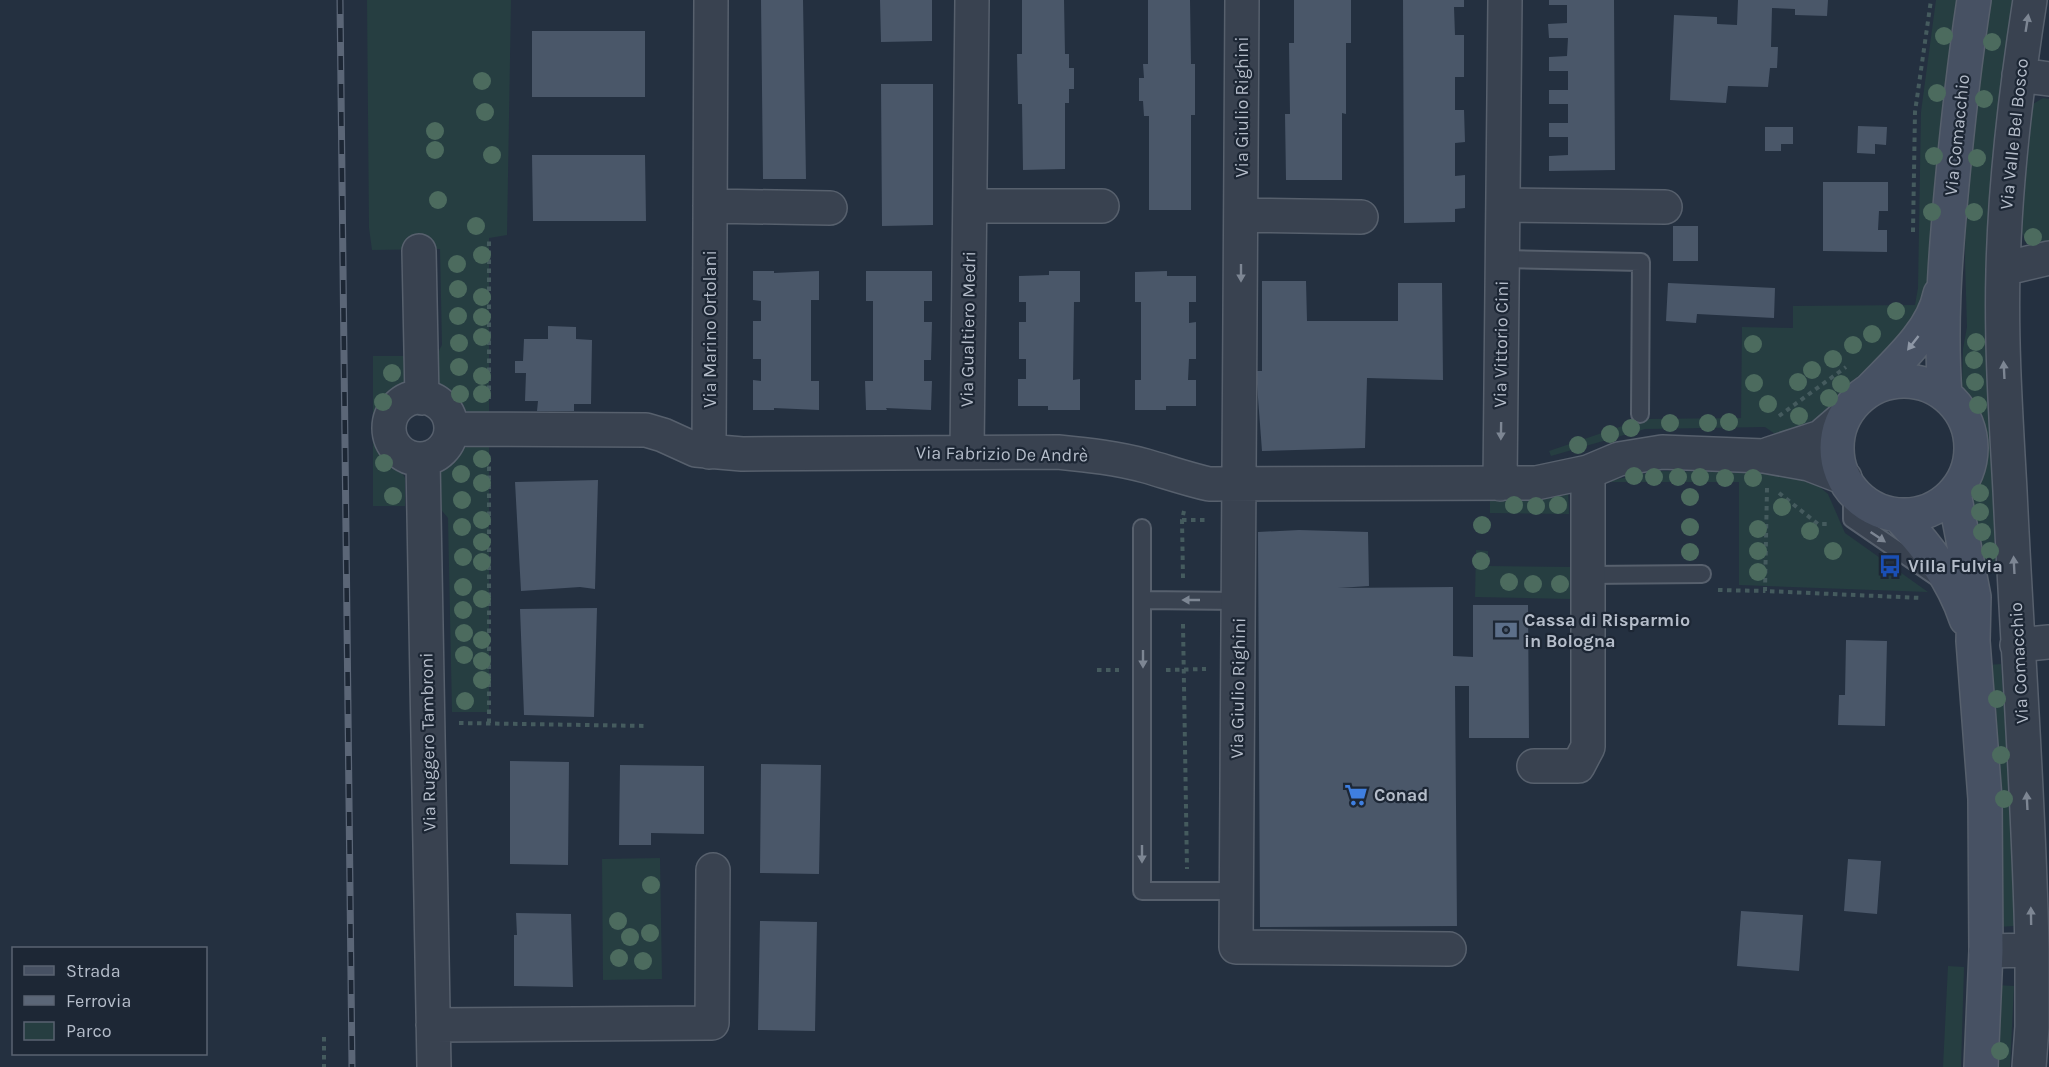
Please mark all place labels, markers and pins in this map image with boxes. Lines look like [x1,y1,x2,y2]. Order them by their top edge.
bus stop icon: Villa Fulvia [1877,553,1903,579]
place label: Villa Fulvia [1908,555,2003,577]
place label: Cassa di Risparmio in Bologna [1524,609,1690,652]
bank icon: Cassa di Risparmio in Bologna [1493,617,1519,643]
supermarket icon: Conad [1343,782,1369,808]
place label: Conad [1374,784,1428,806]

